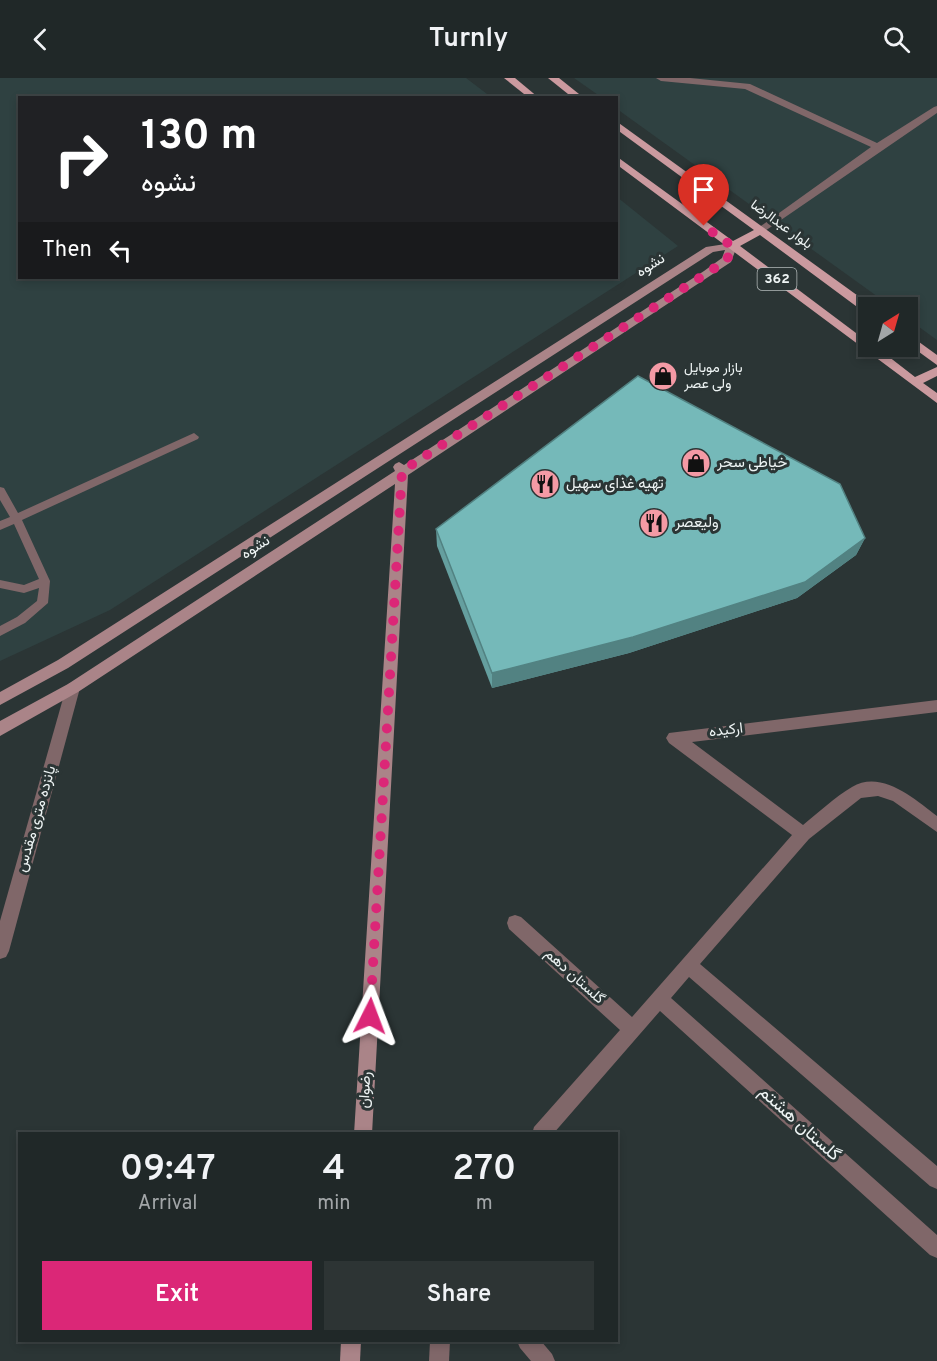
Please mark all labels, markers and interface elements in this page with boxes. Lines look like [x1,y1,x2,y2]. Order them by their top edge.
text: Turnly [429,22,508,56]
icon: back [24,23,57,56]
icon: search [880,23,913,56]
text: 130 m [141,111,257,164]
icon: right [42,120,120,198]
pin [678,164,729,226]
text: نشوه [141,167,196,201]
icon: arrive [687,173,720,206]
street label: بلوار عبدالرضا [747,197,815,253]
icon: left [104,234,137,267]
text: Then [42,237,92,264]
street label: نشوه [633,250,669,282]
road number: 362 [758,268,796,290]
north arrow [858,297,918,357]
map controls [858,297,918,357]
shop icon: بازار موبایل ولی عصر [647,360,679,392]
place label: بازار موبایل ولی عصر [683,360,743,393]
shop icon: خیاطی سحر [680,447,712,479]
place label: خیاطی سحر [716,454,787,473]
restaurant icon: تهیه غذای سهیل [529,468,561,500]
place label: تهیه غذای سهیل [566,475,664,494]
restaurant icon: ولیعصر [638,507,670,539]
place label: ولیعصر [674,514,719,533]
street label: نشوه [238,532,274,564]
street label: ارکیده [708,719,744,743]
street label: پانزده متری مقدس [13,764,61,874]
street label: گلستان دهم [540,945,608,1009]
position arrow [338,984,402,1048]
street label: رضوان [356,1071,376,1109]
street label: گلستان هشتم [753,1081,845,1167]
text: 09:47 [120,1147,216,1193]
text: 4 [322,1147,345,1193]
text: 270 [452,1147,516,1193]
text: Arrival [138,1191,197,1217]
text: min [317,1191,351,1217]
text: m [476,1191,493,1217]
button: Exit [42,1261,312,1330]
button: Share [324,1261,594,1330]

